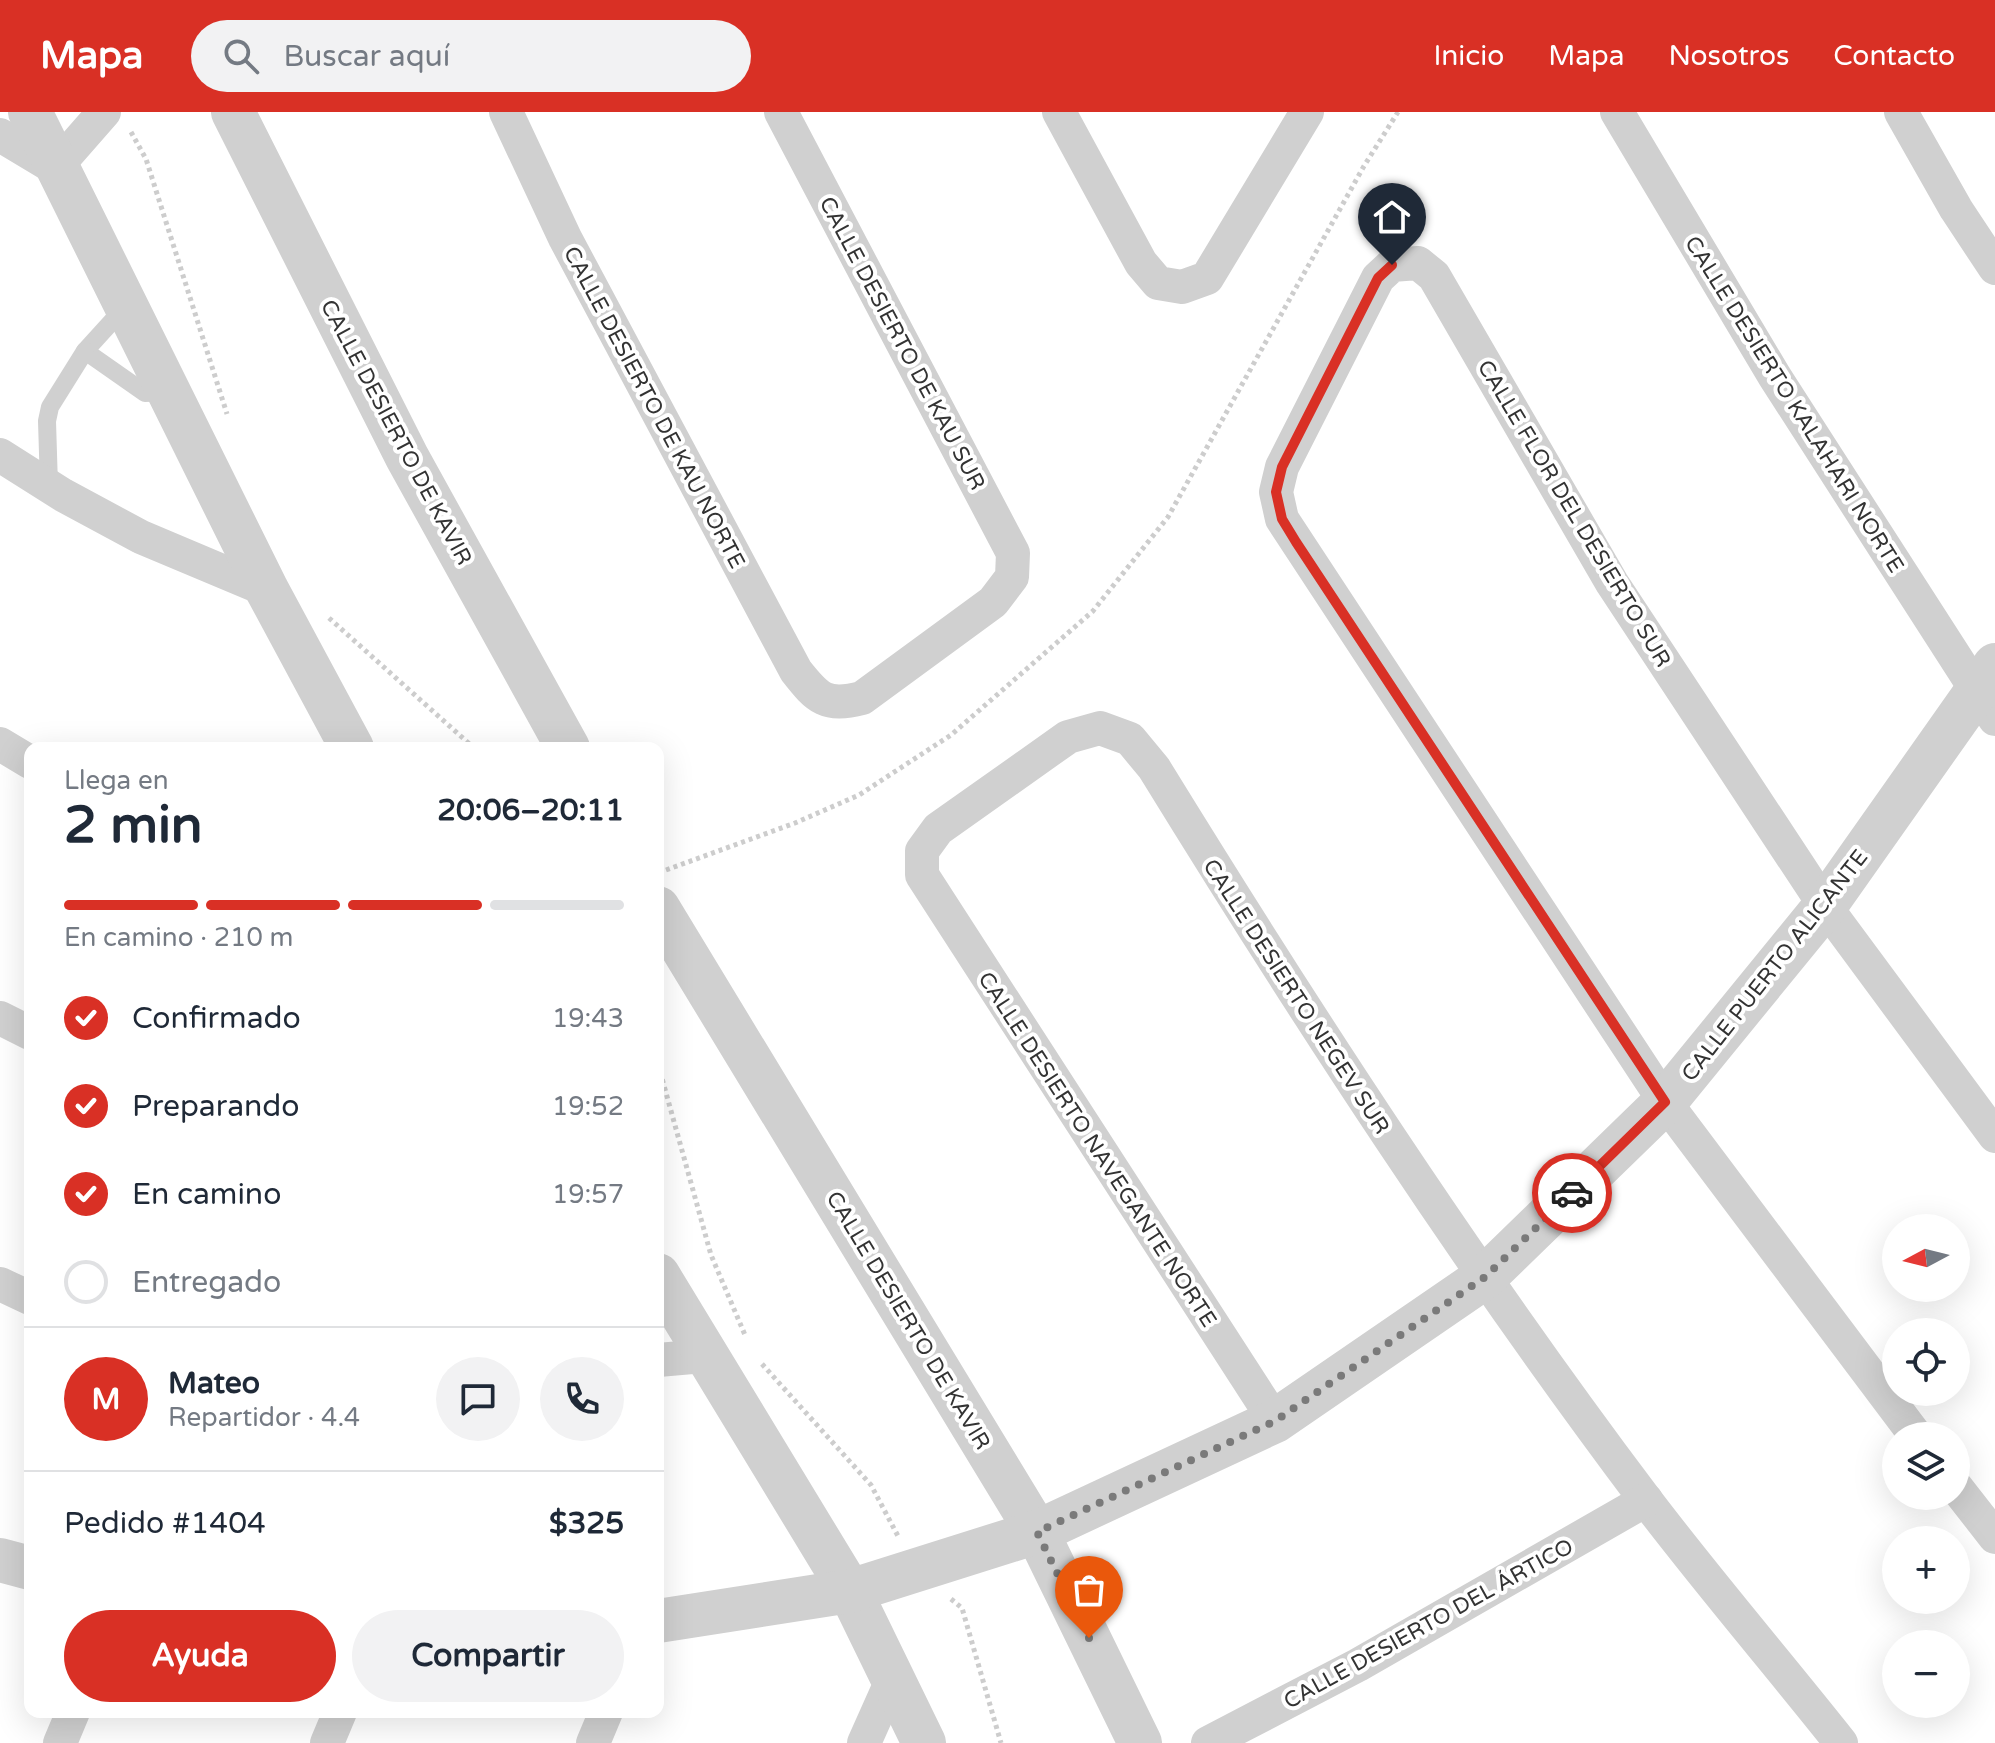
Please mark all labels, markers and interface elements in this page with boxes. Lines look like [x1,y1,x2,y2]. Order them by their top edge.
search box [191,20,751,92]
text: Mapa [40,33,143,79]
icon: search [219,34,263,78]
text: Buscar aquí [283,38,450,75]
text: Inicio [1434,39,1504,73]
text: Mapa [1548,39,1624,73]
text: Nosotros [1668,39,1789,73]
text: Contacto [1833,39,1955,73]
pin [1358,183,1426,265]
street label: CALLE DESIERTO DE KAU SUR [814,192,991,494]
icon: home [1370,195,1414,239]
street label: CALLE DESIERTO KALAHARI NORTE [1679,231,1909,578]
street label: CALLE DESIERTO DE KAU NORTE [558,242,750,573]
street label: CALLE DESIERTO DE KAVIR [315,295,477,569]
street label: CALLE FLOR DEL DESIERTO SUR [1472,355,1676,672]
text: Llega en [64,765,169,796]
text: 20:06–20:11 [437,792,624,829]
text: 2 min [64,794,203,857]
street label: CALLE PUERTO ALICANTE [1676,845,1873,1087]
street label: CALLE DESIERTO NEGEV SUR [1197,854,1395,1139]
text: En camino · 210 m [64,922,293,953]
street label: CALLE DESIERTO NAVEGANTE NORTE [972,967,1222,1332]
icon: check [64,996,108,1040]
text: Confirmado [132,1000,301,1037]
text: 19:43 [552,1003,624,1034]
icon: check [64,1084,108,1128]
text: Preparando [132,1088,300,1125]
text: 19:52 [552,1091,624,1122]
courier [1532,1153,1612,1233]
icon: car [1550,1171,1594,1215]
icon: check [64,1172,108,1216]
text: En camino [132,1176,281,1213]
text: 19:57 [552,1179,624,1210]
street label: CALLE DESIERTO DE KAVIR [821,1187,996,1454]
north arrow [1882,1214,1970,1302]
map controls [1882,1214,1970,1718]
text: Entregado [132,1264,281,1301]
button: locate [1882,1318,1970,1406]
button: chat [436,1357,520,1441]
button: phone [540,1357,624,1441]
text: Mateo [168,1365,260,1402]
text: M [92,1381,120,1418]
text: Repartidor · 4.4 [168,1402,360,1433]
button: layers [1882,1422,1970,1510]
text: Pedido #1404 [64,1505,266,1542]
text: $325 [549,1505,624,1542]
button: + [1882,1526,1970,1614]
street label: CALLE DESIERTO DEL ÁRTICO [1279,1532,1578,1714]
pin [1055,1556,1123,1638]
icon: bag [1067,1568,1111,1612]
button: Ayuda [64,1610,336,1702]
button: Compartir [352,1610,624,1702]
button: − [1882,1630,1970,1718]

